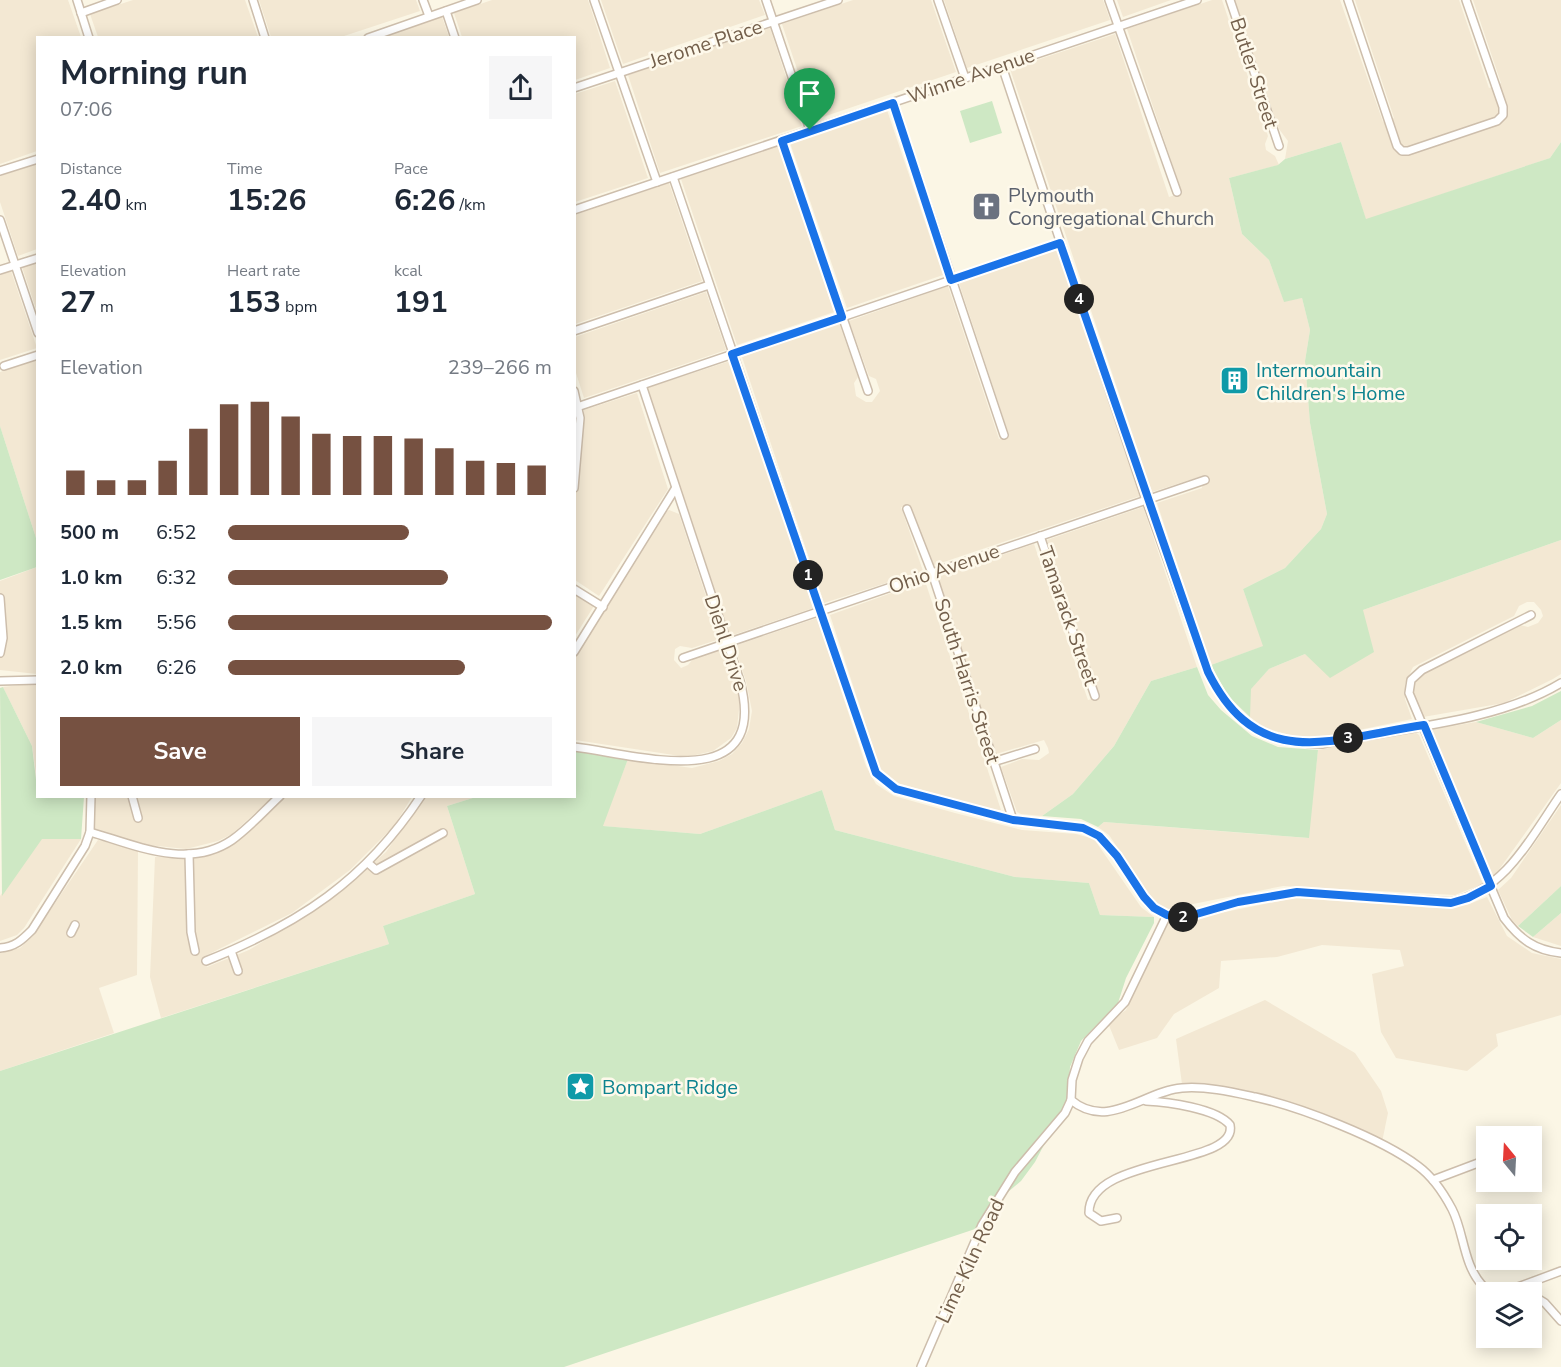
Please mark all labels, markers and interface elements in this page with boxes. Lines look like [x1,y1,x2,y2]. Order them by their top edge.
street label: Jerome Place [645,13,766,75]
street label: Butler Street [1223,14,1285,133]
street label: Winne Avenue [904,42,1038,110]
text: Morning run [60,51,248,96]
button: share [489,56,552,119]
pin [784,68,835,130]
icon: arrive [793,77,826,110]
text: 07:06 [60,96,113,123]
text: Distance [60,158,122,180]
text: Time [227,158,263,180]
text: Pace [394,158,428,180]
text: 2.40 [60,180,121,221]
text: 15:26 [227,180,306,221]
text: 6:26 [394,180,455,221]
place label: Plymouth Congregational Church [1008,182,1214,232]
church icon: Plymouth Congregational Church [971,190,1003,222]
text: km [121,194,147,216]
text: /km [455,194,486,216]
text: Elevation [60,260,126,282]
text: Heart rate [227,260,300,282]
text: kcal [394,260,422,282]
text: 27 [60,282,96,323]
text: 153 [227,282,281,323]
text: 191 [394,282,448,323]
pin: 4 [1064,284,1094,314]
text: 4 [1074,288,1084,310]
text: m [96,296,114,318]
text: bpm [281,296,317,318]
text: Elevation [60,354,143,381]
text: 239–266 m [448,354,552,381]
place label: Intermountain Children's Home [1256,357,1405,407]
building icon: Intermountain Children's Home [1219,365,1251,397]
text: 500 m [60,519,119,546]
text: 6:52 [156,519,197,546]
street label: Ohio Avenue [885,537,1003,601]
street label: Tamarack Street [1032,543,1105,690]
pin: 1 [793,560,823,590]
text: 1.0 km [60,564,123,591]
text: 6:32 [156,564,197,591]
text: 1 [803,564,813,586]
street label: Diehl Drive [698,591,754,695]
street label: South Harris Street [928,595,1007,768]
text: 1.5 km [60,609,123,636]
text: 5:56 [156,609,197,636]
text: 2.0 km [60,654,123,681]
text: 6:26 [156,654,197,681]
button: Save [60,717,300,786]
button: Share [312,717,552,786]
pin: 3 [1333,723,1363,753]
text: 3 [1343,727,1353,749]
pin: 2 [1168,902,1198,932]
text: 2 [1178,906,1188,928]
place icon: Bompart Ridge [565,1071,597,1103]
place label: Bompart Ridge [602,1074,738,1101]
north arrow [1476,1126,1542,1192]
map controls [1476,1126,1542,1348]
street label: Lime Kiln Road [929,1194,1011,1328]
button: locate [1476,1204,1542,1270]
button: layers [1476,1282,1542,1348]

